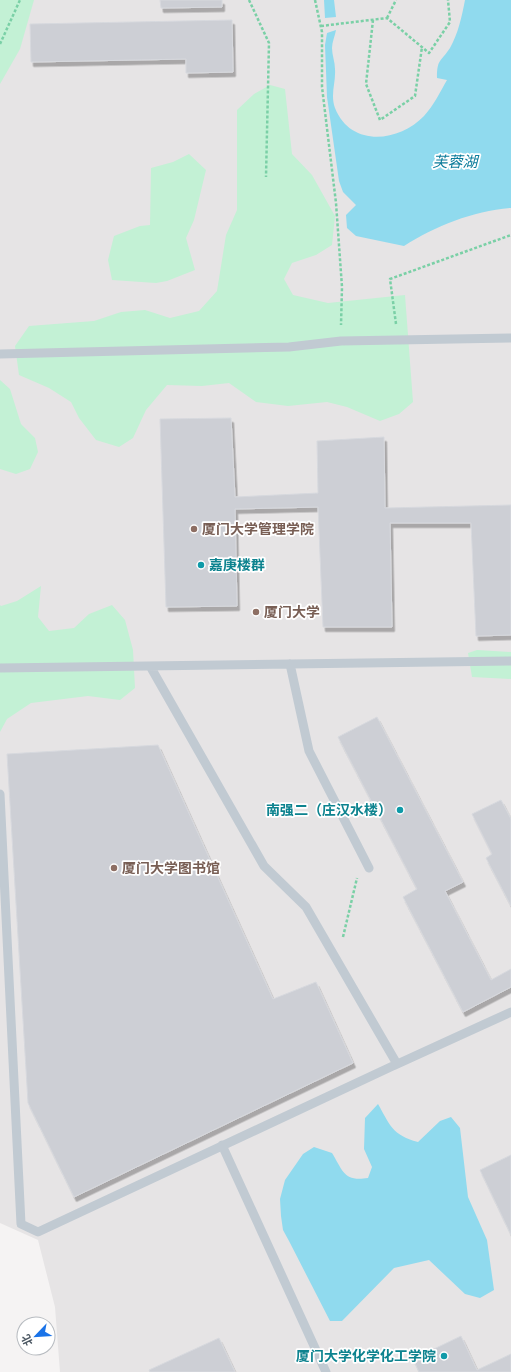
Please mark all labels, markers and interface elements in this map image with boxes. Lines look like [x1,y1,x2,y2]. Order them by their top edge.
water label: 芙蓉湖 [432,154,479,173]
place label: 厦门大学管理学院 [202,521,314,539]
marker: 厦门大学管理学院 [189,524,199,534]
place label: 嘉庚楼群 [209,557,265,575]
marker: 嘉庚楼群 [196,560,206,570]
place label: 厦门大学 [264,605,320,622]
marker: 厦门大学 [251,607,261,617]
place label: 南强二（庄汉水楼） [266,802,392,820]
marker: 南强二（庄汉水楼） [395,805,405,815]
place label: 厦门大学图书馆 [122,861,220,878]
marker: 厦门大学图书馆 [109,863,119,873]
north arrow [16,1316,56,1356]
text: 北 [19,1332,37,1348]
place label: 厦门大学化学化工学院 [296,1348,436,1366]
marker: 厦门大学化学化工学院 [439,1351,449,1361]

